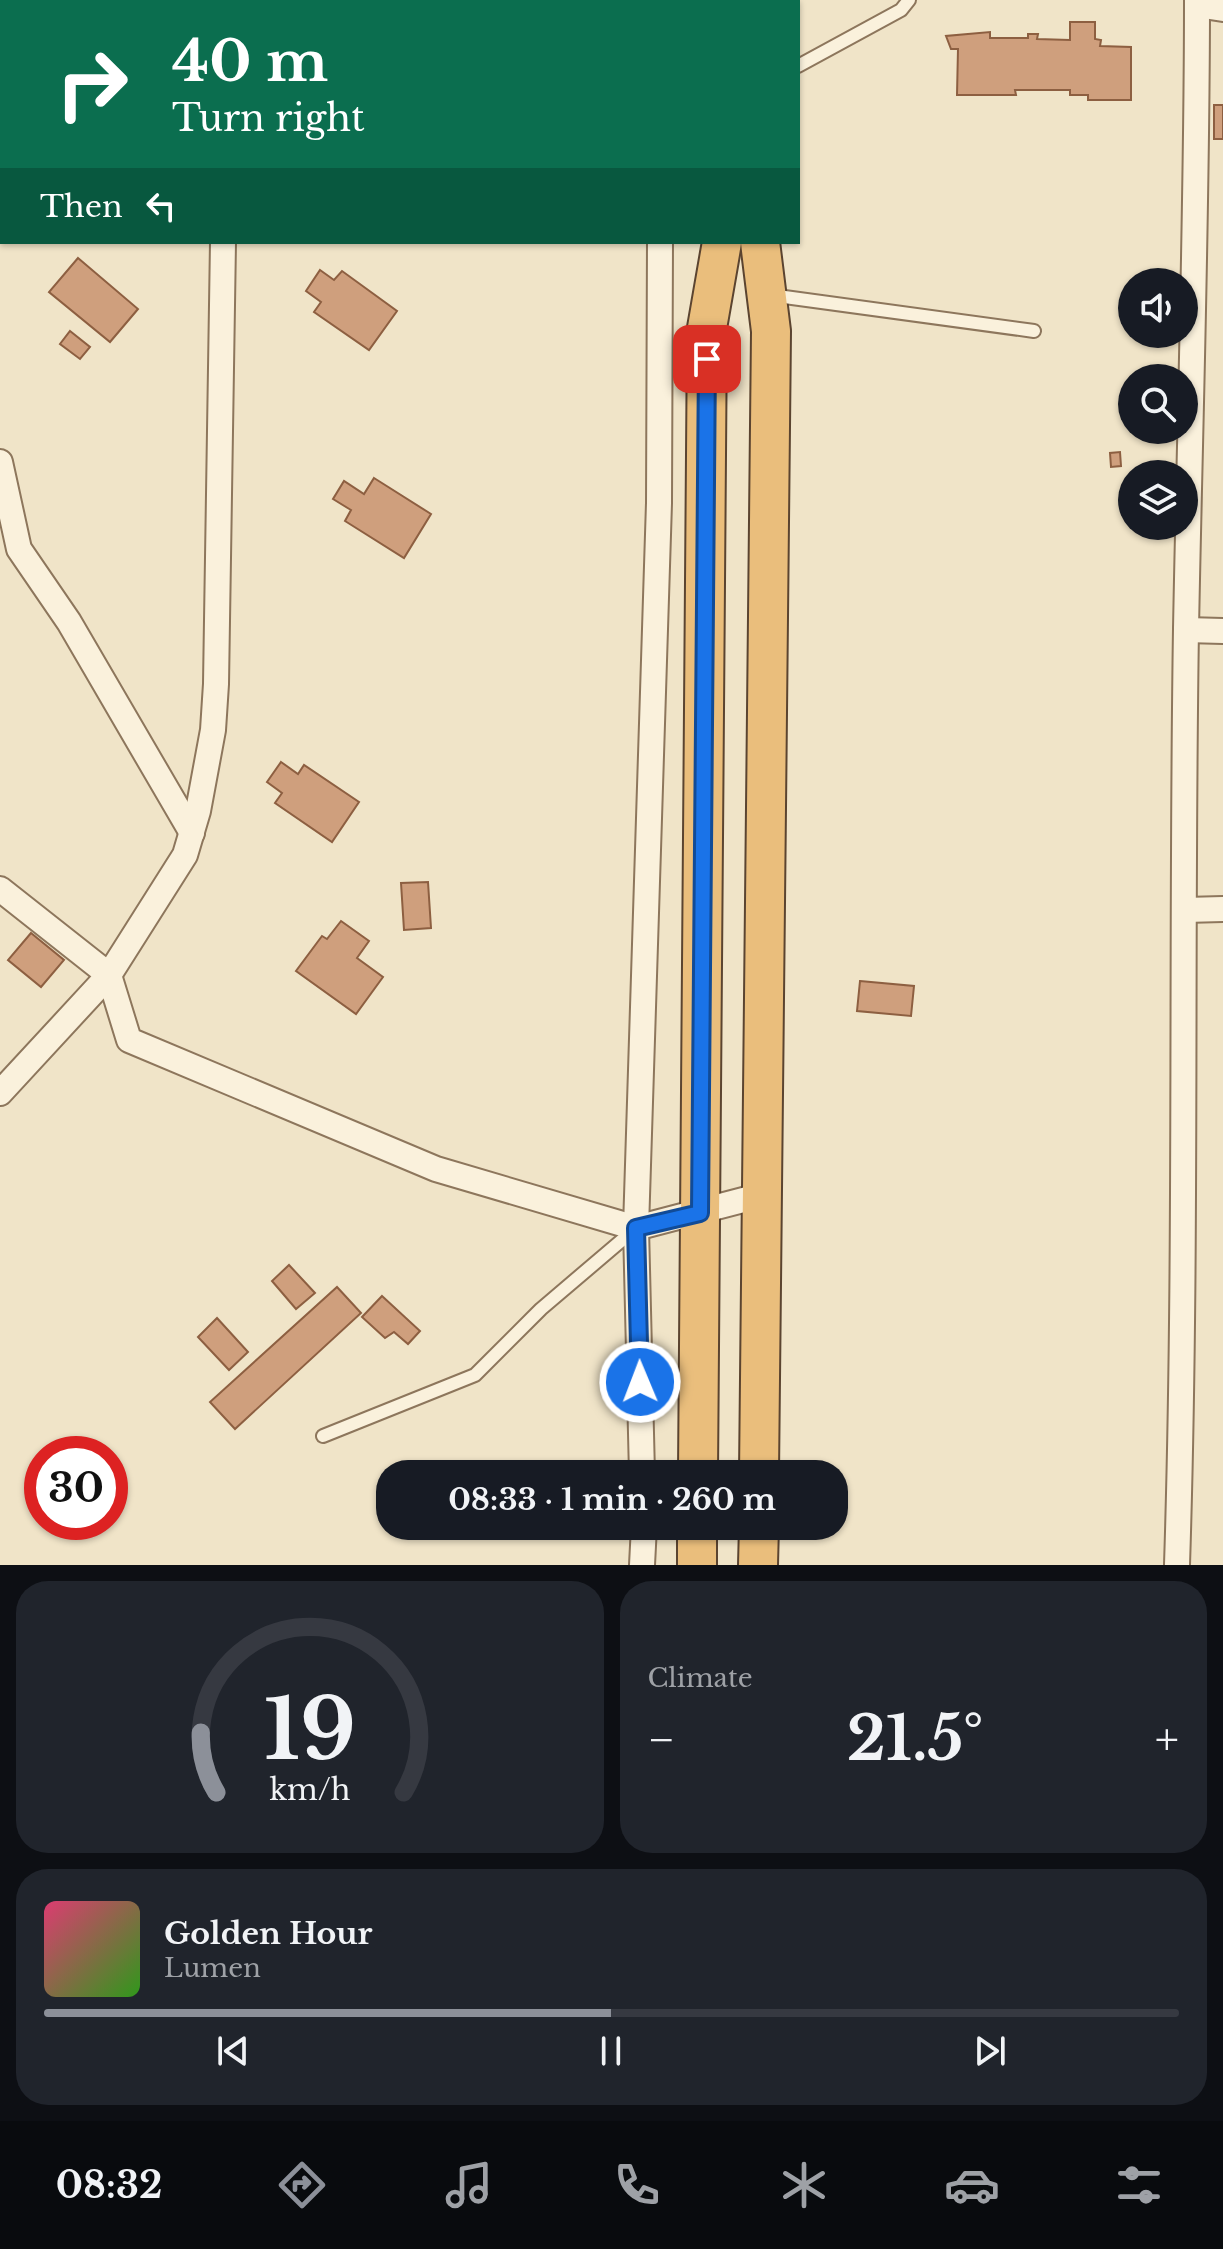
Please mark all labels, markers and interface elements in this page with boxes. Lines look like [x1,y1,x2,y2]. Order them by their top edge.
text: 40 m [172,27,328,96]
icon: right [40,32,144,136]
text: Turn right [172,96,365,141]
icon: left [139,184,183,228]
text: Then [40,188,123,225]
map controls [1118,268,1198,540]
button: sound [1118,268,1198,348]
pin [673,325,741,393]
icon: arrive [685,337,729,381]
button: search [1118,364,1198,444]
button: layers [1118,460,1198,540]
position arrow [598,1340,682,1424]
speed limit sign: 30 [24,1436,128,1540]
text: 08:33 · 1 min · 260 m [448,1481,776,1518]
text: Climate [648,1662,753,1694]
text: 19 [264,1678,356,1781]
text: 21.5° [847,1702,983,1776]
text: − [648,1712,675,1767]
text: + [1155,1712,1179,1767]
text: km/h [269,1772,350,1808]
text: Golden Hour [164,1915,373,1952]
text: Lumen [164,1952,261,1984]
icon: previous [211,2029,255,2073]
icon: pause [589,2029,633,2073]
icon: next [968,2029,1012,2073]
icon: directions [274,2157,330,2213]
icon: music [441,2157,497,2213]
icon: phone [609,2157,665,2213]
icon: climate [776,2157,832,2213]
icon: car [944,2157,1000,2213]
icon: filters [1111,2157,1167,2213]
text: 08:32 [56,2163,162,2208]

